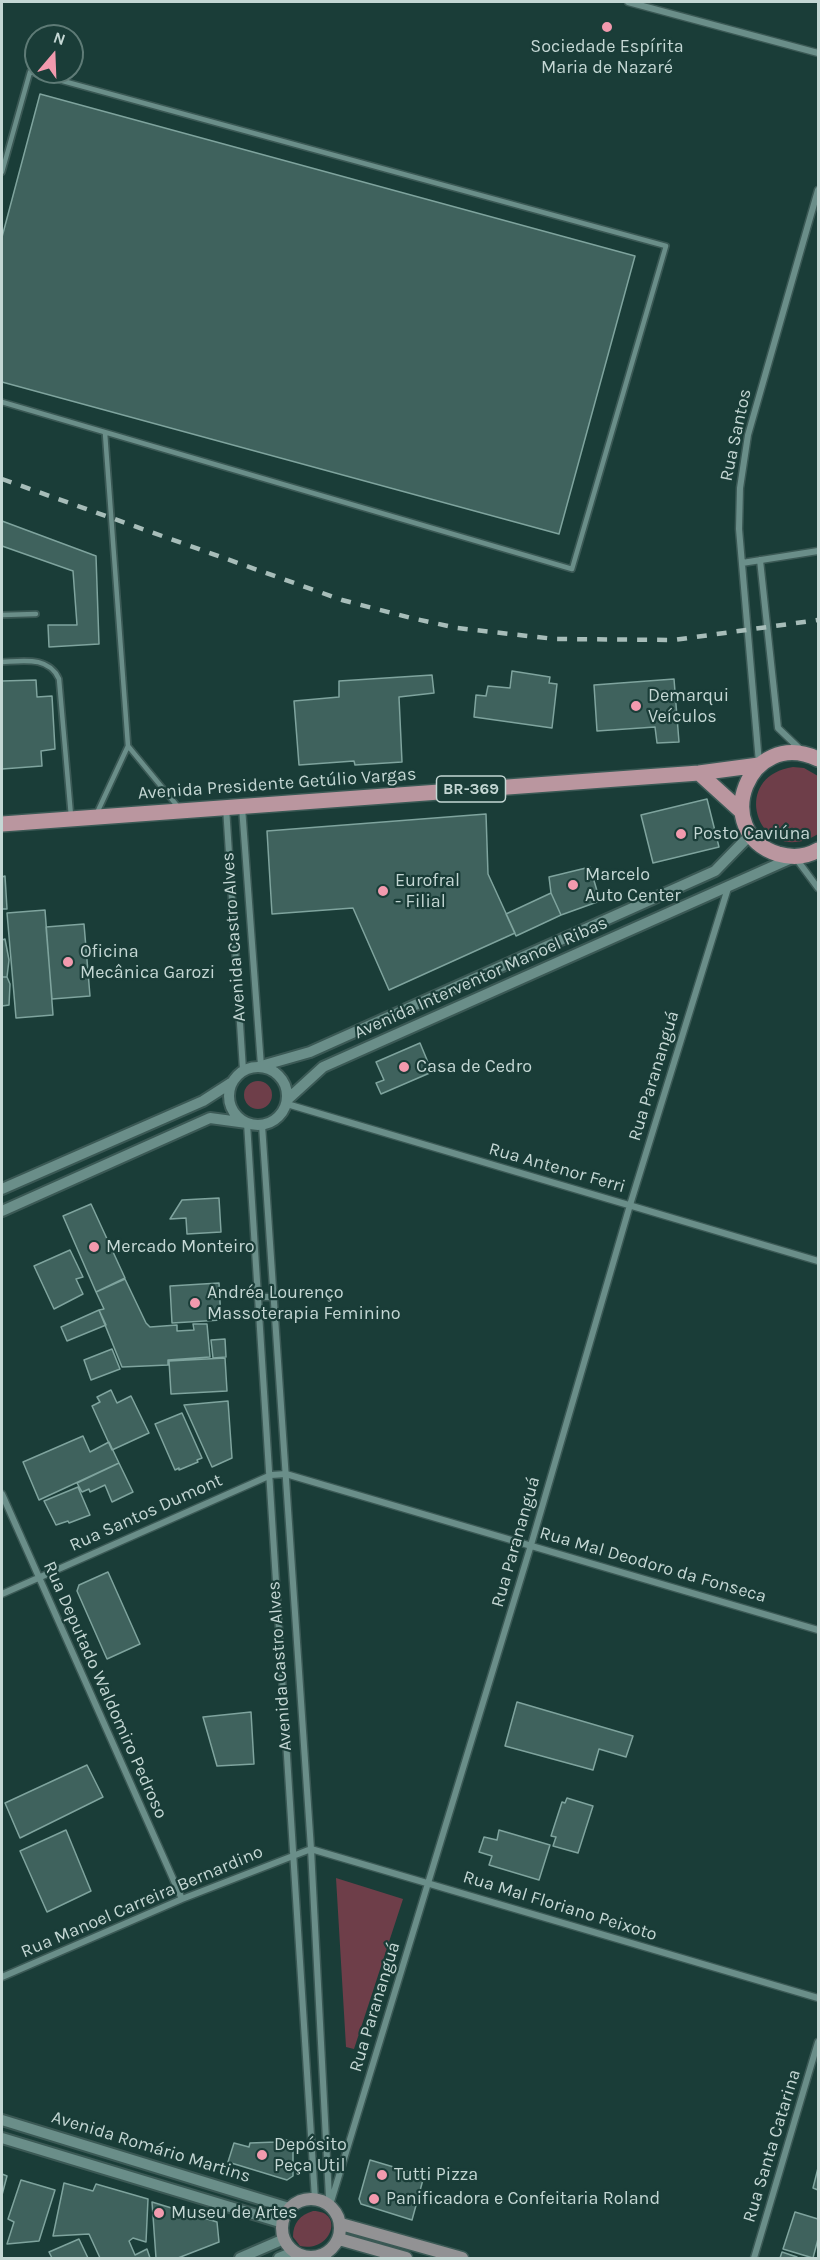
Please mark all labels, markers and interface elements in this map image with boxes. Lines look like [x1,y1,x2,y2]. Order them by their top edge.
marker: Sociedade Espírita Maria de Nazaré [600,20,614,34]
north arrow [24,24,84,84]
text: N [51,28,68,49]
place label: Sociedade Espírita Maria de Nazaré [530,36,684,78]
street label: Rua Santos [716,387,756,483]
place label: Demarqui Veículos [648,685,729,728]
marker: Demarqui Veículos [629,699,643,713]
street label: Avenida Presidente Getúlio Vargas [137,763,417,805]
road number: BR-369 [436,776,506,802]
place label: Posto Caviúna [693,823,810,845]
marker: Posto Caviúna [674,827,688,841]
street label: Avenida Castro Alves [217,851,251,1023]
place label: Marcelo Auto Center [585,864,681,906]
place label: Eurofral - Filial [395,870,460,912]
marker: Marcelo Auto Center [566,878,580,892]
marker: Eurofral - Filial [376,884,390,898]
street label: Avenida Interventor Manoel Ribas [351,912,611,1044]
place label: Oficina Mecânica Garozi [80,941,215,984]
marker: Oficina Mecânica Garozi [61,955,75,969]
street label: Rua Parananguá [624,1008,684,1144]
place label: Casa de Cedro [416,1056,532,1078]
marker: Casa de Cedro [397,1060,411,1074]
street label: Rua Antenor Ferri [486,1138,628,1198]
place label: Mercado Monteiro [106,1236,255,1258]
marker: Mercado Monteiro [87,1240,101,1254]
place label: Andréa Lourenço Massoterapia Feminino [207,1282,401,1324]
marker: Andréa Lourenço Massoterapia Feminino [188,1296,202,1310]
street label: Rua Santos Dumont [66,1470,226,1556]
street label: Rua Parananguá [487,1474,545,1610]
street label: Rua Mal Deodoro da Fonseca [537,1522,769,1608]
street label: Rua Deputado Waldomiro Pedroso [38,1558,172,1822]
street label: Avenida Castro Alves [263,1580,297,1752]
street label: Rua Manoel Carreira Bernardino [18,1841,266,1963]
street label: Rua Mal Floriano Peixoto [460,1866,660,1946]
street label: Rua Parananguá [345,1939,405,2075]
street label: Rua Santa Catarina [738,2067,806,2225]
street label: Avenida Romário Martins [49,2106,253,2188]
place label: Depósito Peça Util [274,2134,347,2176]
marker: Depósito Peça Util [255,2148,269,2162]
place label: Tutti Pizza [394,2164,478,2186]
marker: Tutti Pizza [375,2168,389,2182]
place label: Panificadora e Confeitaria Roland [386,2188,660,2210]
marker: Panificadora e Confeitaria Roland [367,2192,381,2206]
place label: Museu de Artes [171,2202,298,2224]
marker: Museu de Artes [152,2206,166,2220]

